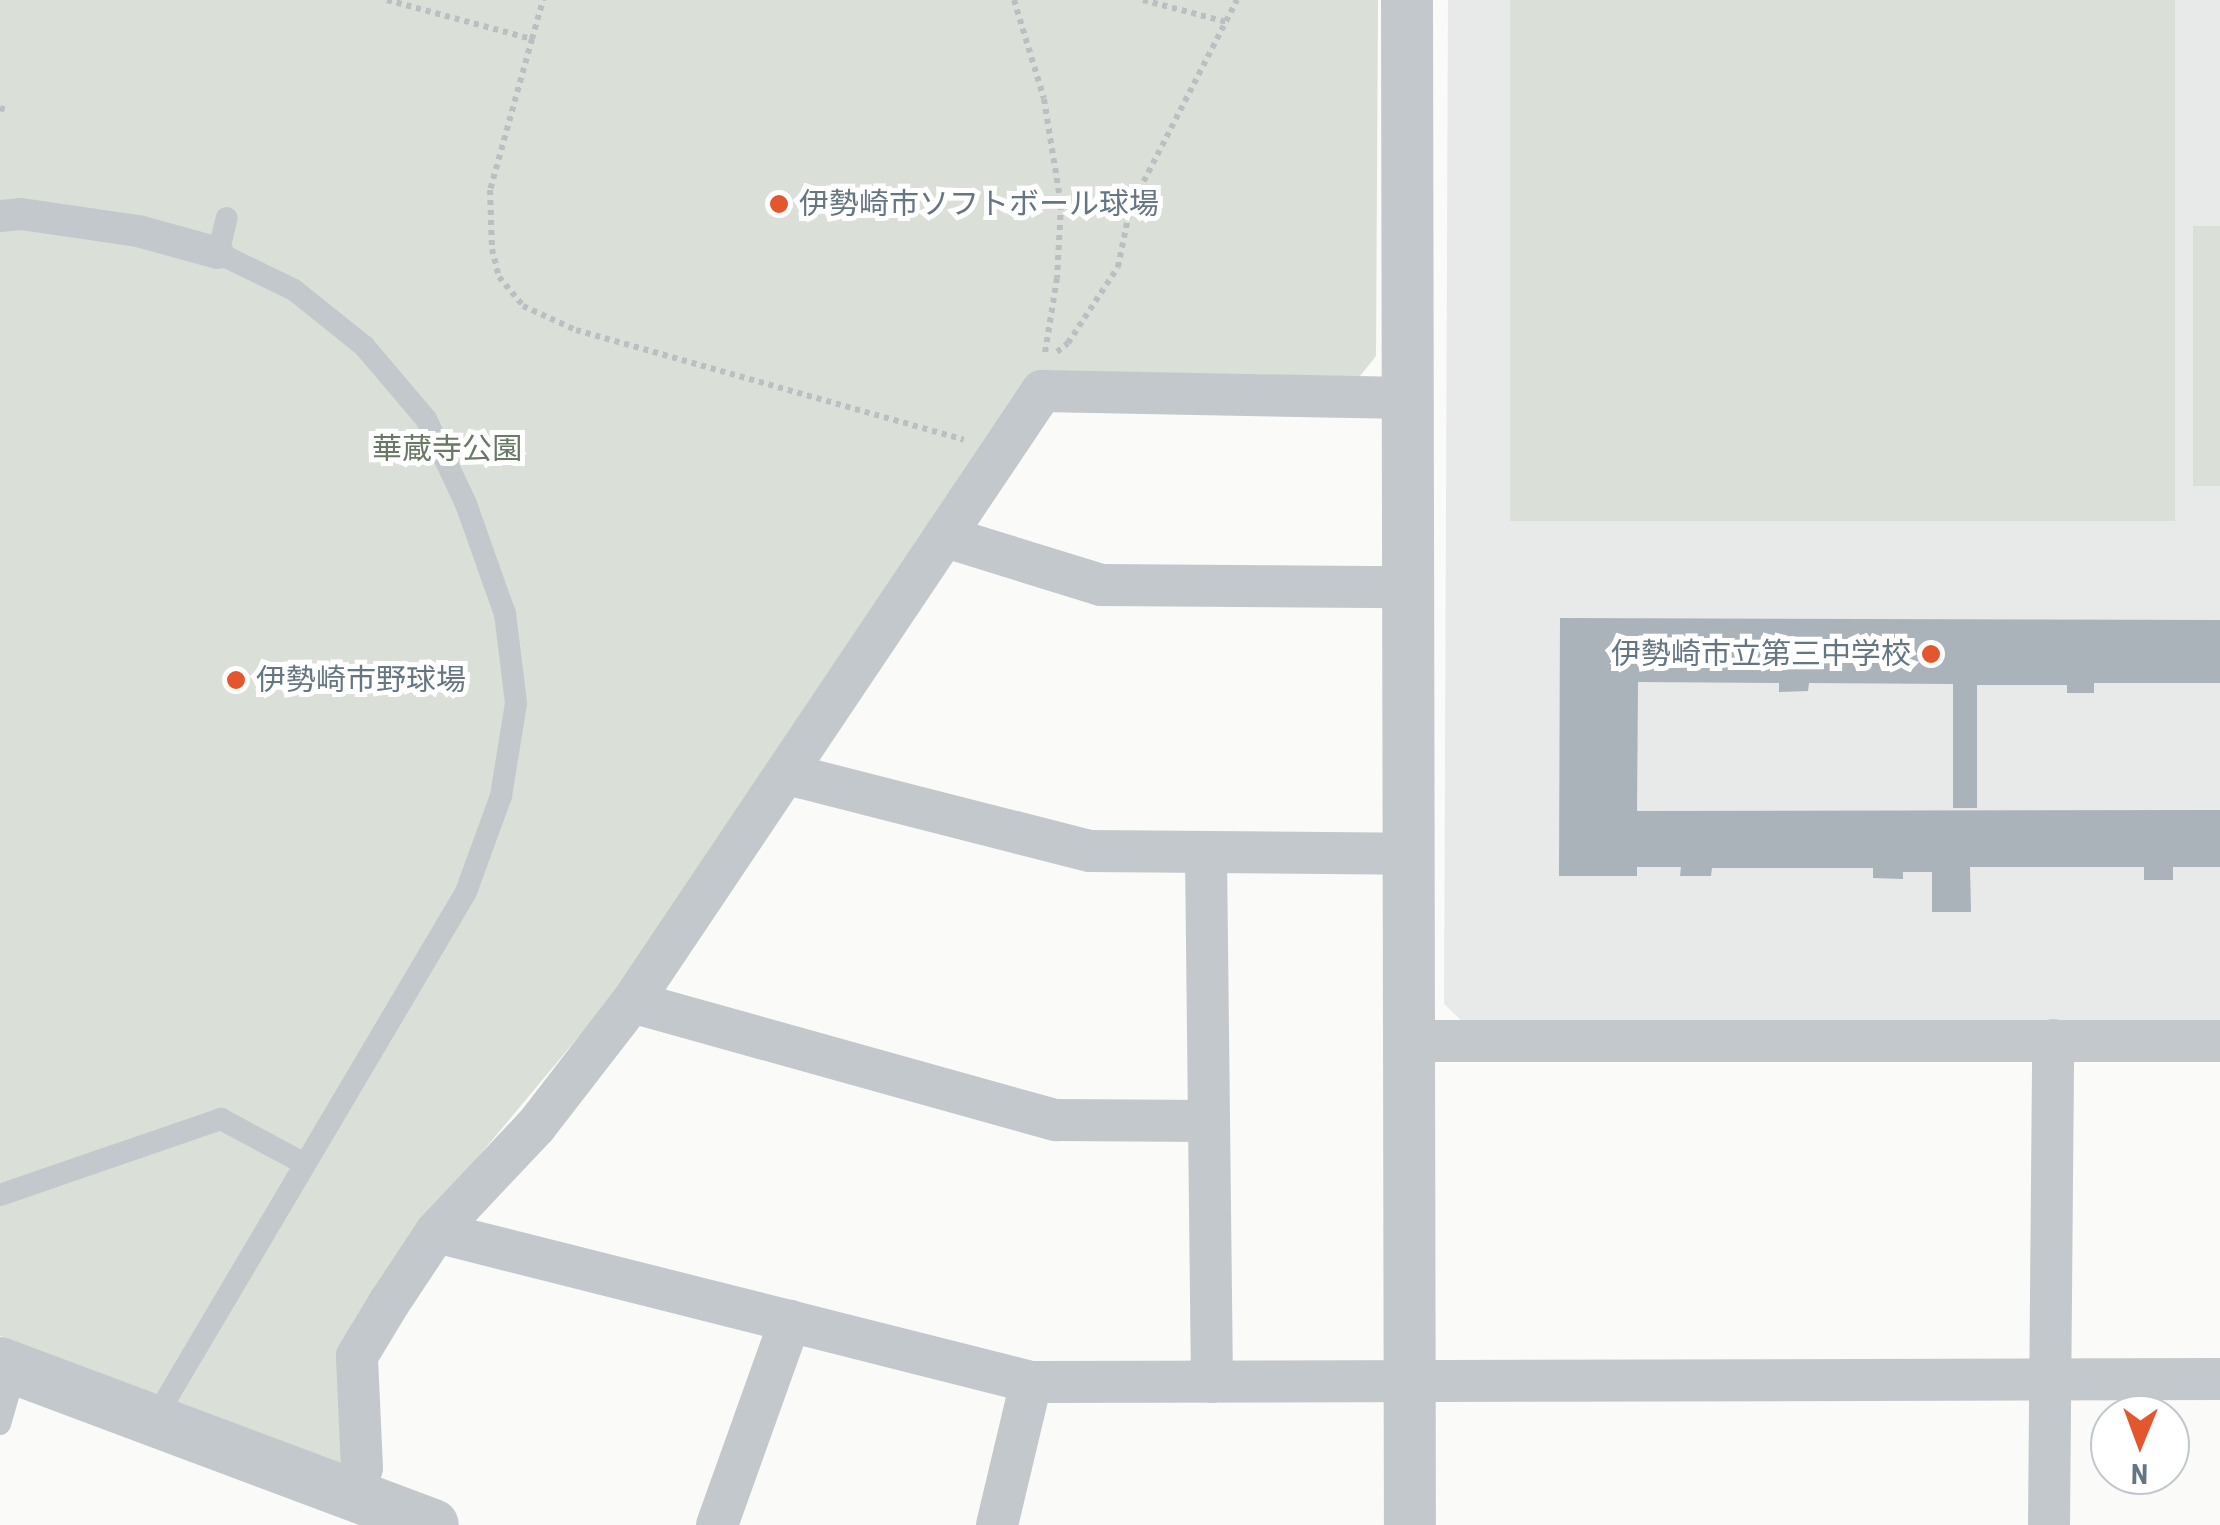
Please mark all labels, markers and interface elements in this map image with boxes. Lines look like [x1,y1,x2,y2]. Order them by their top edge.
place label: 伊勢崎市ソフトボール球場 [799,186,1159,222]
marker: 伊勢崎市ソフトボール球場 [768,193,790,215]
park label: 華蔵寺公園 [372,431,522,467]
place label: 伊勢崎市立第三中学校 [1611,636,1911,672]
marker: 伊勢崎市立第三中学校 [1920,643,1942,665]
place label: 伊勢崎市野球場 [256,662,466,698]
marker: 伊勢崎市野球場 [225,669,247,691]
north arrow [2090,1395,2190,1495]
text: N [2131,1457,2148,1490]

